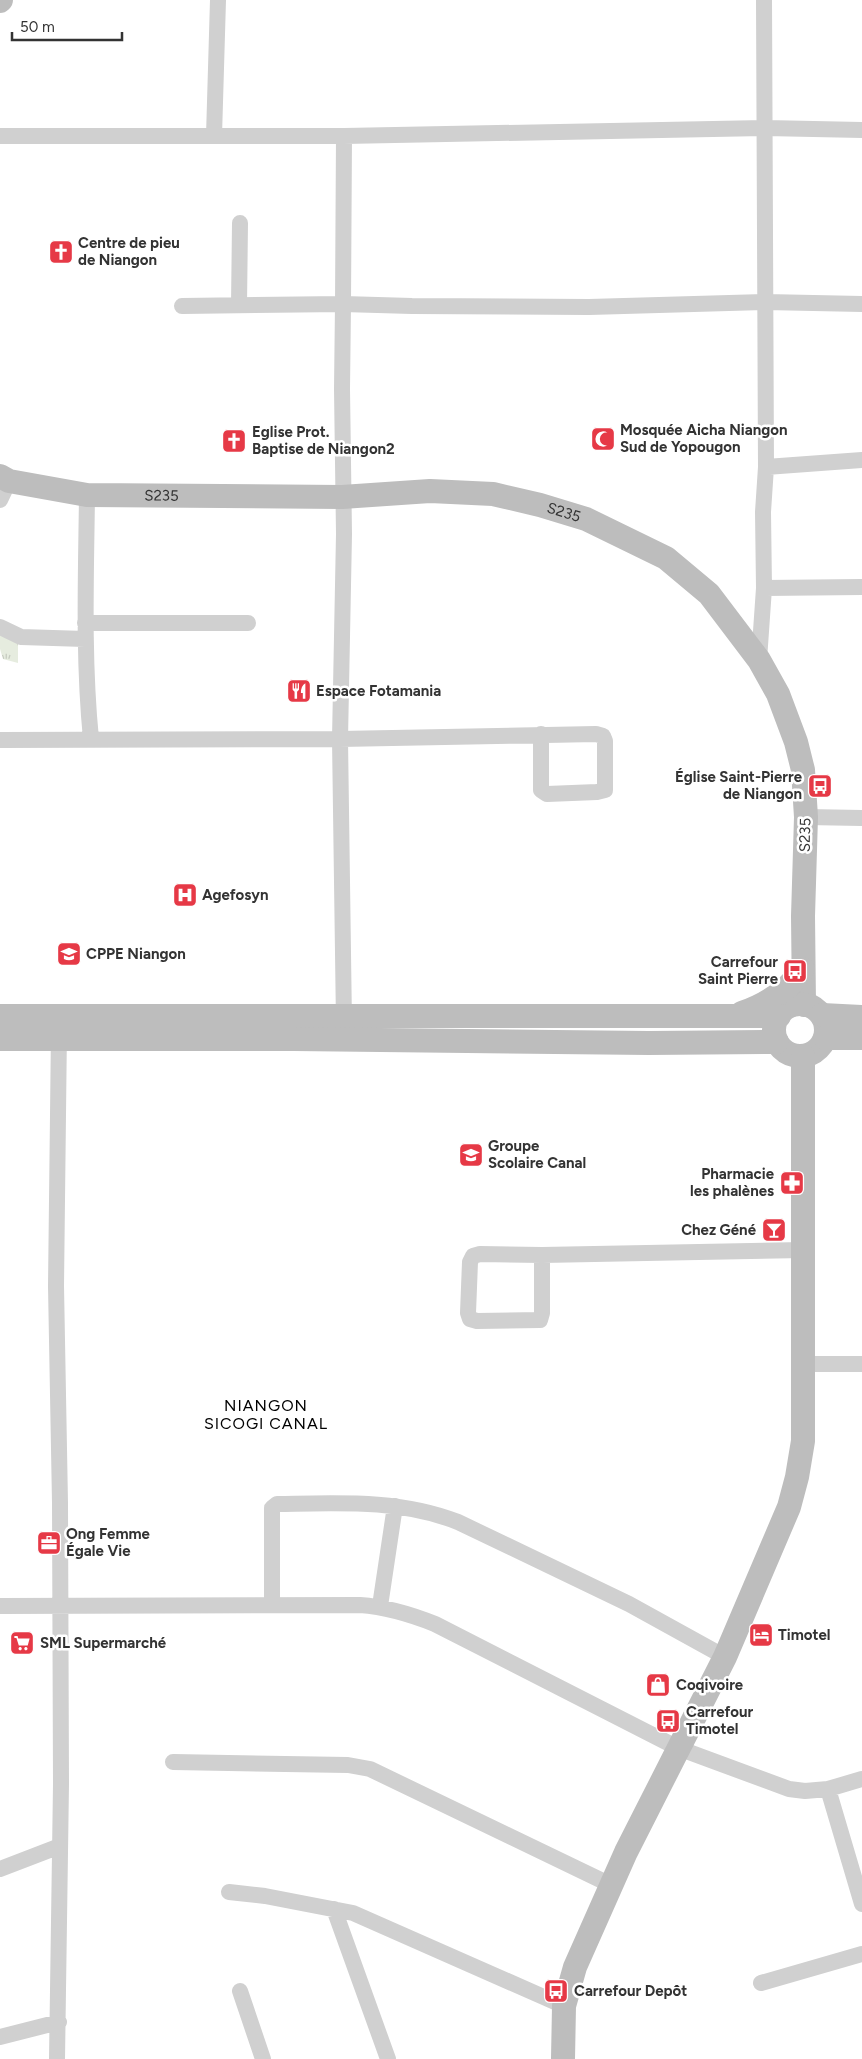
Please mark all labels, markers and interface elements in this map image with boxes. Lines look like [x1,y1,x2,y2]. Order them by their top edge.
scale bar [12,10,122,42]
text: 50 m [20,18,55,36]
place label: Centre de pieu de Niangon [78,234,180,269]
church icon: Centre de pieu de Niangon [48,239,74,265]
place label: Mosquée Aicha Niangon Sud de Yopougon [620,421,787,456]
place label: Eglise Prot. Baptise de Niangon2 [252,423,395,458]
mosque icon: Mosquée Aicha Niangon Sud de Yopougon [590,426,616,452]
church icon: Eglise Prot. Baptise de Niangon2 [221,428,247,454]
street label: S235 [144,486,179,505]
street label: S235 [545,499,583,526]
restaurant icon: Espace Fotamania [286,678,312,704]
place label: Espace Fotamania [316,682,441,700]
place label: Église Saint-Pierre de Niangon [675,768,803,803]
bus stop icon: Église Saint-Pierre de Niangon [807,773,833,799]
street label: S235 [796,818,814,852]
hospital icon: Agefosyn [172,882,198,908]
place label: Agefosyn [202,886,268,904]
school or university icon: CPPE Niangon [56,941,82,967]
place label: CPPE Niangon [86,945,186,963]
place label: Carrefour Saint Pierre [698,953,779,988]
bus stop icon: Carrefour Saint Pierre [782,958,808,984]
place label: Groupe Scolaire Canal [488,1137,586,1172]
school or university icon: Groupe Scolaire Canal [458,1142,484,1168]
place label: Pharmacie les phalènes [690,1165,775,1200]
pharmacy icon: Pharmacie les phalènes [779,1170,805,1196]
bar icon: Chez Géné [761,1217,787,1243]
place label: Chez Géné [681,1221,757,1239]
district label: NIANGON SICOGI CANAL [204,1396,328,1433]
place label: Ong Femme Égale Vie [66,1525,151,1560]
office icon: Ong Femme Égale Vie [36,1530,62,1556]
hotel icon: Timotel [748,1622,774,1648]
place label: Timotel [778,1626,830,1644]
supermarket icon: SML Supermarché [9,1630,35,1656]
place label: SML Supermarché [40,1634,167,1652]
shop icon: Coqivoire [645,1672,671,1698]
place label: Coqivoire [676,1676,744,1694]
place label: Carrefour Timotel [686,1703,754,1738]
bus stop icon: Carrefour Timotel [655,1708,681,1734]
bus stop icon: Carrefour Depôt [543,1978,569,2004]
place label: Carrefour Depôt [574,1982,687,2000]

